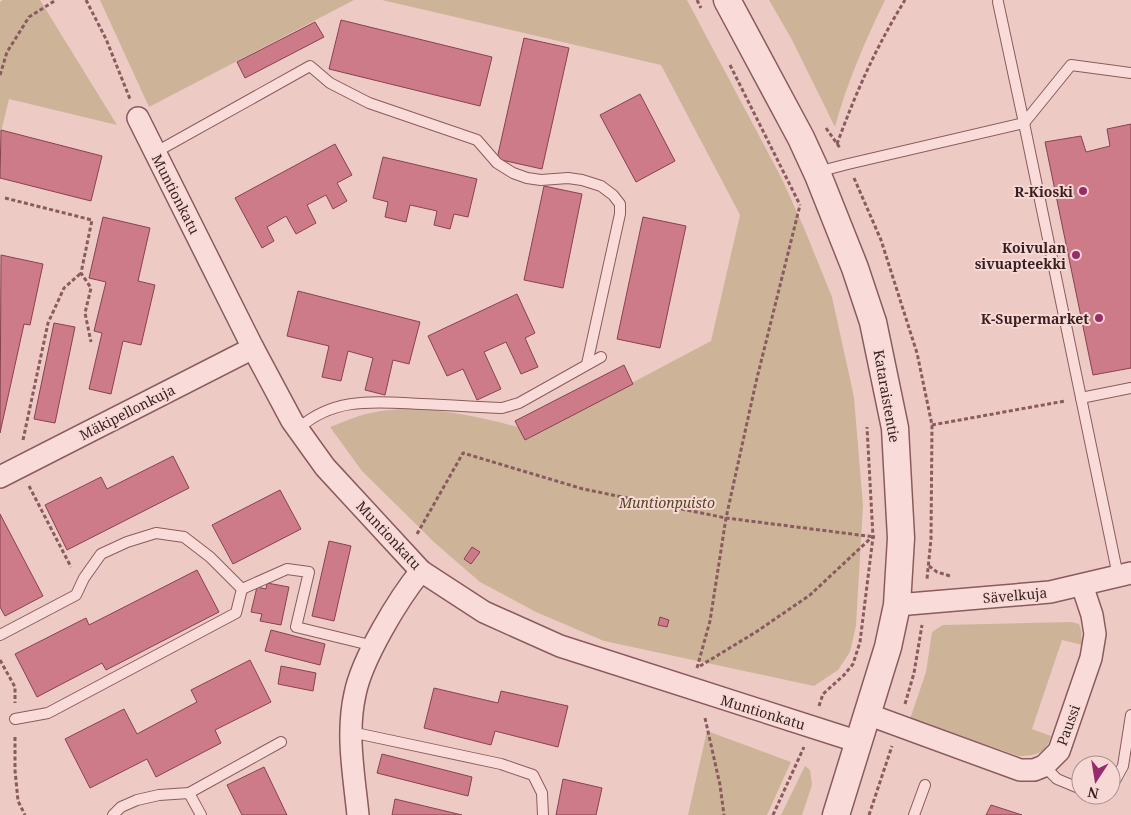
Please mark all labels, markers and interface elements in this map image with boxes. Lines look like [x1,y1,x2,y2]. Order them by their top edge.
street label: Muntionkatu [148,151,204,237]
place label: R-Kioski [1014,182,1073,201]
marker: R-Kioski [1077,185,1089,197]
place label: Koivulan sivuapteekki [975,238,1066,273]
marker: Koivulan sivuapteekki [1070,249,1082,261]
place label: K-Supermarket [981,309,1089,328]
marker: K-Supermarket [1093,312,1105,324]
street label: Kataraistentie [869,348,905,444]
street label: Mäkipellonkuja [76,380,178,444]
park label: Muntionpuisto [618,493,715,512]
street label: Muntionkatu [352,497,426,574]
street label: Sävelkuja [982,583,1048,607]
street label: Muntionkatu [718,690,808,734]
street label: Paussi [1052,701,1084,748]
north arrow [1071,755,1121,805]
text: N [1086,783,1101,804]

